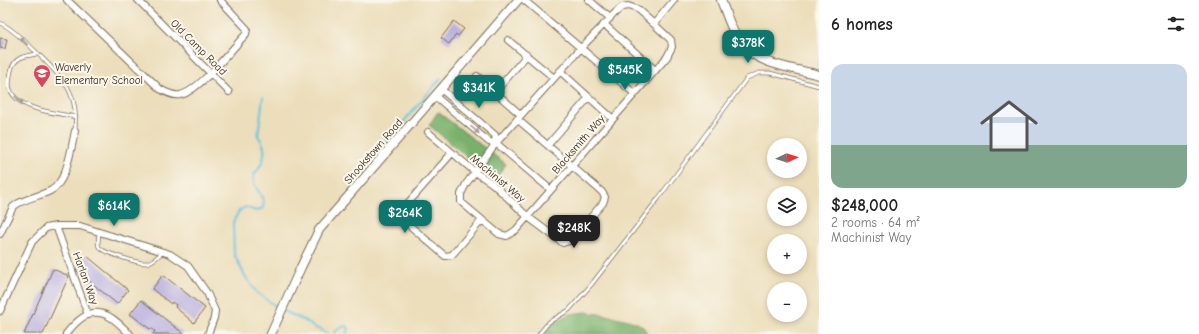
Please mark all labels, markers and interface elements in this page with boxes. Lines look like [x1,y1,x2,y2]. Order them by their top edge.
icon: filters [1165,13,1187,35]
text: 6 homes [831,15,893,34]
street label: Old Camp Road [168,17,229,78]
pin: $378K [720,30,776,64]
text: $378K [731,35,765,50]
one-way arrow [19,36,29,46]
pin: $545K [597,57,653,91]
place label: Waverly Elementary School [55,61,143,87]
text: $545K [607,62,643,77]
school or university icon: Waverly Elementary School [32,63,52,88]
pin: $341K [451,75,507,109]
text: $341K [463,80,495,95]
icon: home [973,90,1045,162]
one-way arrow [13,95,24,104]
street label: Blacksmith Way [549,112,608,176]
street label: Shookstown Road [342,116,405,187]
one-way arrow [470,126,480,135]
north arrow [767,138,807,178]
map controls [767,138,807,322]
street label: Machinist Way [467,152,528,205]
button: layers [767,186,807,226]
pin: $614K [86,193,142,227]
text: $248,000 [831,196,898,215]
text: $614K [97,198,131,213]
pin: $264K [377,200,433,234]
text: $264K [388,205,422,220]
pin: $248K [546,215,602,249]
text: 2 rooms · 64 m² [831,215,920,230]
text: $248K [557,220,591,235]
text: Machinist Way [831,230,911,245]
button: + [767,234,807,274]
street label: Harlan Way [70,250,101,306]
button: − [767,282,807,322]

